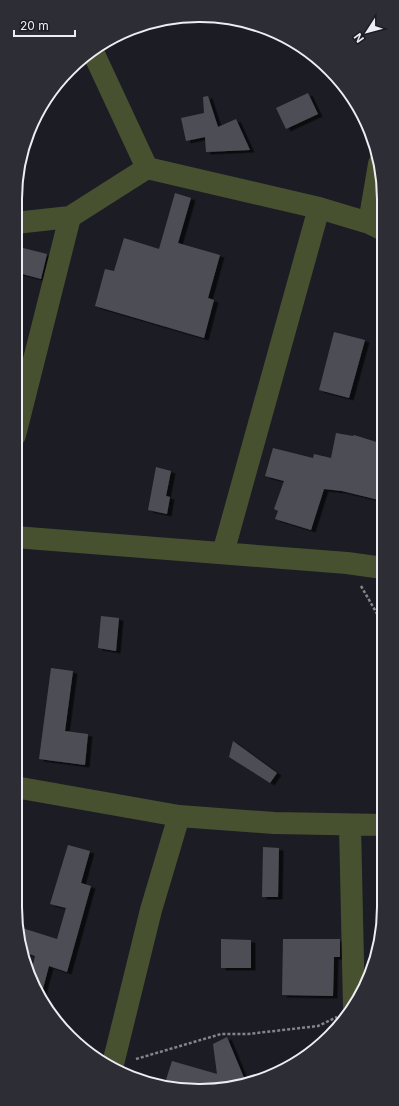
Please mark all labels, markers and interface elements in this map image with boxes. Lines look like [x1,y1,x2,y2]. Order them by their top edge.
scale bar [14,12,75,38]
north arrow [347,12,387,52]
text: 20 m [20,18,49,33]
text: N [351,30,367,45]

